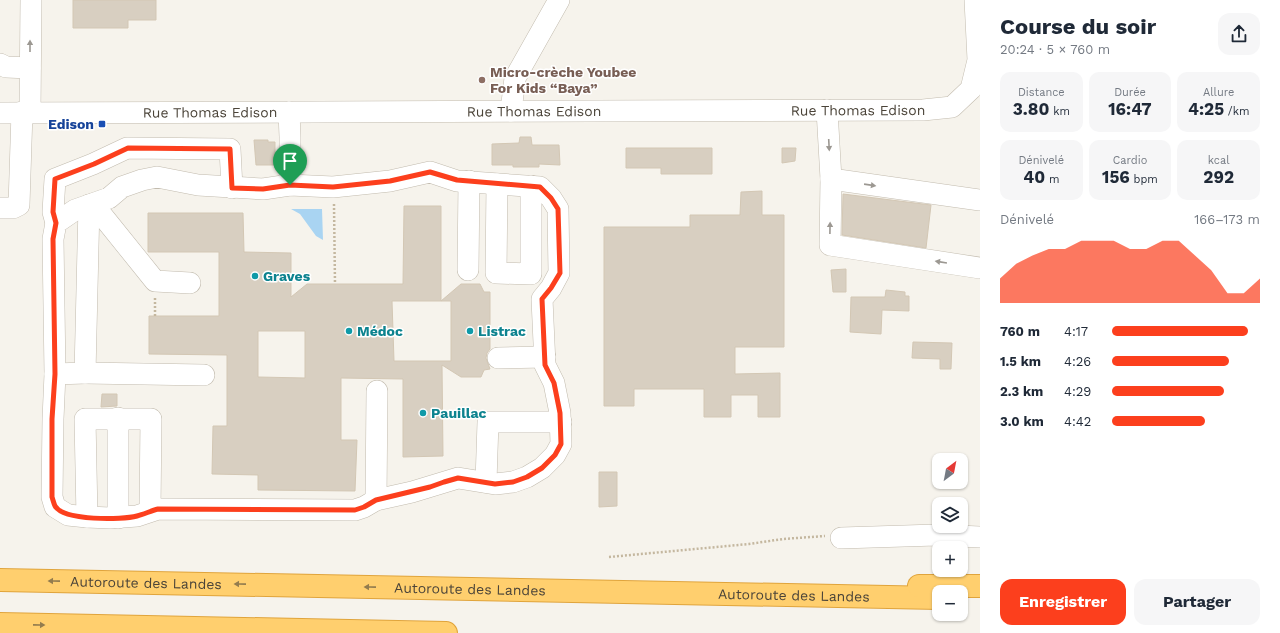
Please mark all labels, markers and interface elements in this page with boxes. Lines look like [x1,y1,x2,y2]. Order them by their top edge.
button: share [1218,13,1260,55]
text: Course du soir [1000,14,1156,39]
one-way arrow [27,39,33,52]
text: 20:24 · 5 × 760 m [1000,42,1110,57]
place label: Micro-crèche Youbee For Kids “Baya” [490,64,636,96]
marker: Micro-crèche Youbee For Kids “Baya” [477,75,487,85]
text: Distance [1018,86,1065,99]
text: Durée [1114,86,1146,99]
text: Allure [1203,86,1234,99]
text: 3.80 [1013,99,1049,119]
text: 16:47 [1108,99,1152,119]
text: 4:25 [1188,99,1224,119]
street label: Rue Thomas Edison [791,102,925,118]
street label: Rue Thomas Edison [467,103,601,119]
street label: Rue Thomas Edison [143,104,277,121]
text: km [1049,105,1070,118]
text: /km [1224,105,1249,118]
place label: Edison [48,116,94,132]
marker: Edison [97,119,107,129]
one-way arrow [826,139,833,151]
pin [273,144,307,185]
icon: arrive [279,150,301,172]
text: Dénivelé [1018,154,1064,167]
text: Cardio [1113,154,1147,167]
text: kcal [1208,154,1230,167]
text: 40 [1023,167,1045,187]
text: 156 [1102,167,1130,187]
text: 292 [1203,167,1234,187]
text: m [1045,173,1059,186]
text: bpm [1130,173,1158,186]
one-way arrow [864,182,876,188]
text: Dénivelé [1000,212,1054,227]
text: 166–173 m [1194,212,1260,227]
one-way arrow [827,222,834,234]
one-way arrow [935,259,948,265]
place label: Graves [263,268,311,284]
marker: Graves [250,271,260,281]
place label: Médoc [357,323,403,339]
place label: Listrac [478,323,526,339]
text: 760 m [1000,324,1040,339]
text: 4:17 [1064,324,1088,339]
marker: Médoc [344,326,354,336]
marker: Listrac [465,326,475,336]
text: 1.5 km [1000,354,1041,369]
text: 4:26 [1064,354,1091,369]
text: 2.3 km [1000,384,1043,399]
text: 4:29 [1064,384,1091,399]
place label: Pauillac [431,405,487,421]
marker: Pauillac [418,408,428,418]
text: 3.0 km [1000,414,1044,429]
text: 4:42 [1064,414,1091,429]
north arrow [932,453,968,489]
map controls [932,453,968,621]
button: layers [932,497,968,533]
button: + [932,541,968,577]
street label: Autoroute des Landes [70,573,222,592]
one-way arrow [48,577,60,584]
button: Enregistrer [1000,579,1126,625]
button: Partager [1134,579,1260,625]
street label: Autoroute des Landes [394,580,546,598]
one-way arrow [233,581,246,587]
one-way arrow [363,584,376,590]
button: − [932,585,968,621]
street label: Autoroute des Landes [718,586,870,605]
one-way arrow [33,622,46,628]

